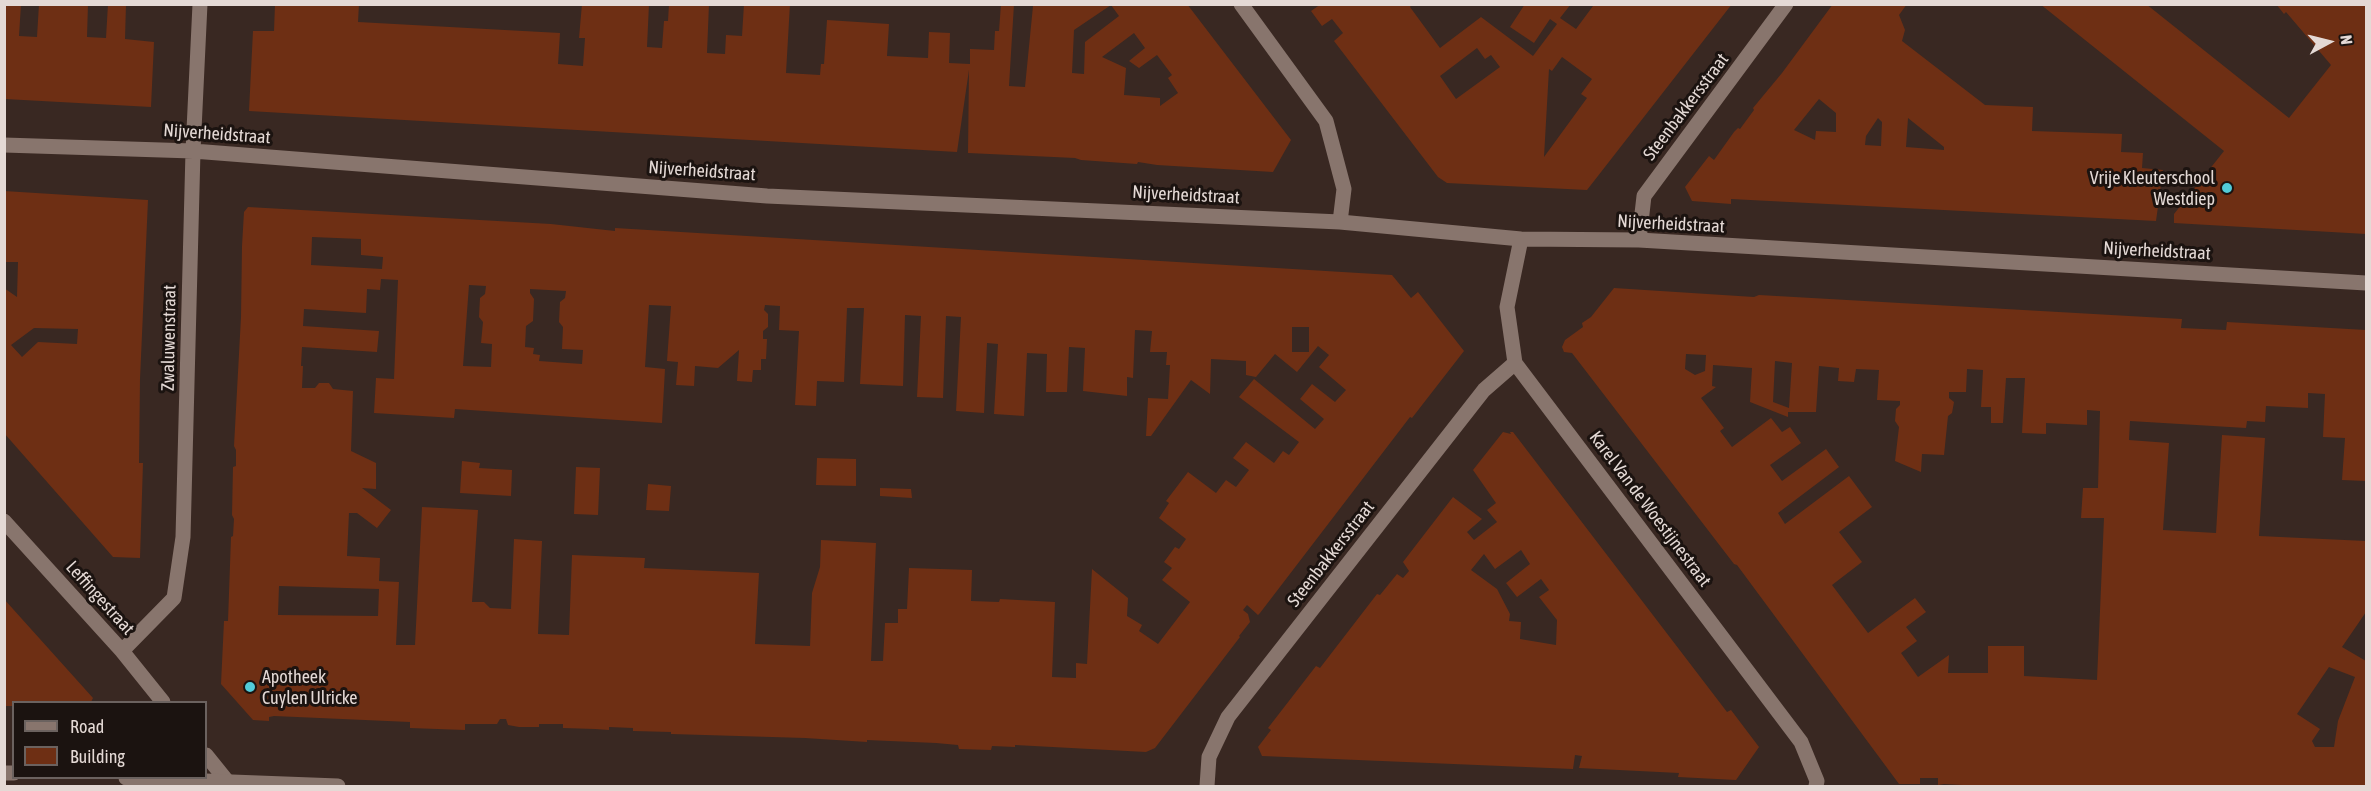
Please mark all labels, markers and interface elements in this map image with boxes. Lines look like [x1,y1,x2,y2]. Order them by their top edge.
north arrow [2299,12,2359,72]
text: N [2337,34,2356,46]
street label: Steenbakkersstraat [1639,49,1733,165]
street label: Nijverheidstraat [163,119,271,149]
street label: Nijverheidstraat [648,156,756,186]
place label: Vrije Kleuterschool Westdiep [2090,167,2215,210]
street label: Nijverheidstraat [1132,181,1240,209]
marker: Vrije Kleuterschool Westdiep [2220,181,2234,195]
street label: Nijverheidstraat [1617,210,1725,238]
street label: Nijverheidstraat [2103,237,2211,265]
street label: Zwaluwenstraat [157,285,181,391]
street label: Karel Van de Woestijnestraat [1585,427,1715,591]
street label: Steenbakkersstraat [1283,497,1379,611]
street label: Leffingestraat [61,557,139,639]
place label: Apotheek Cuylen Ulricke [262,666,357,708]
marker: Apotheek Cuylen Ulricke [243,680,257,694]
legend [12,701,207,779]
text: Road [70,716,104,737]
text: Building [70,746,125,767]

